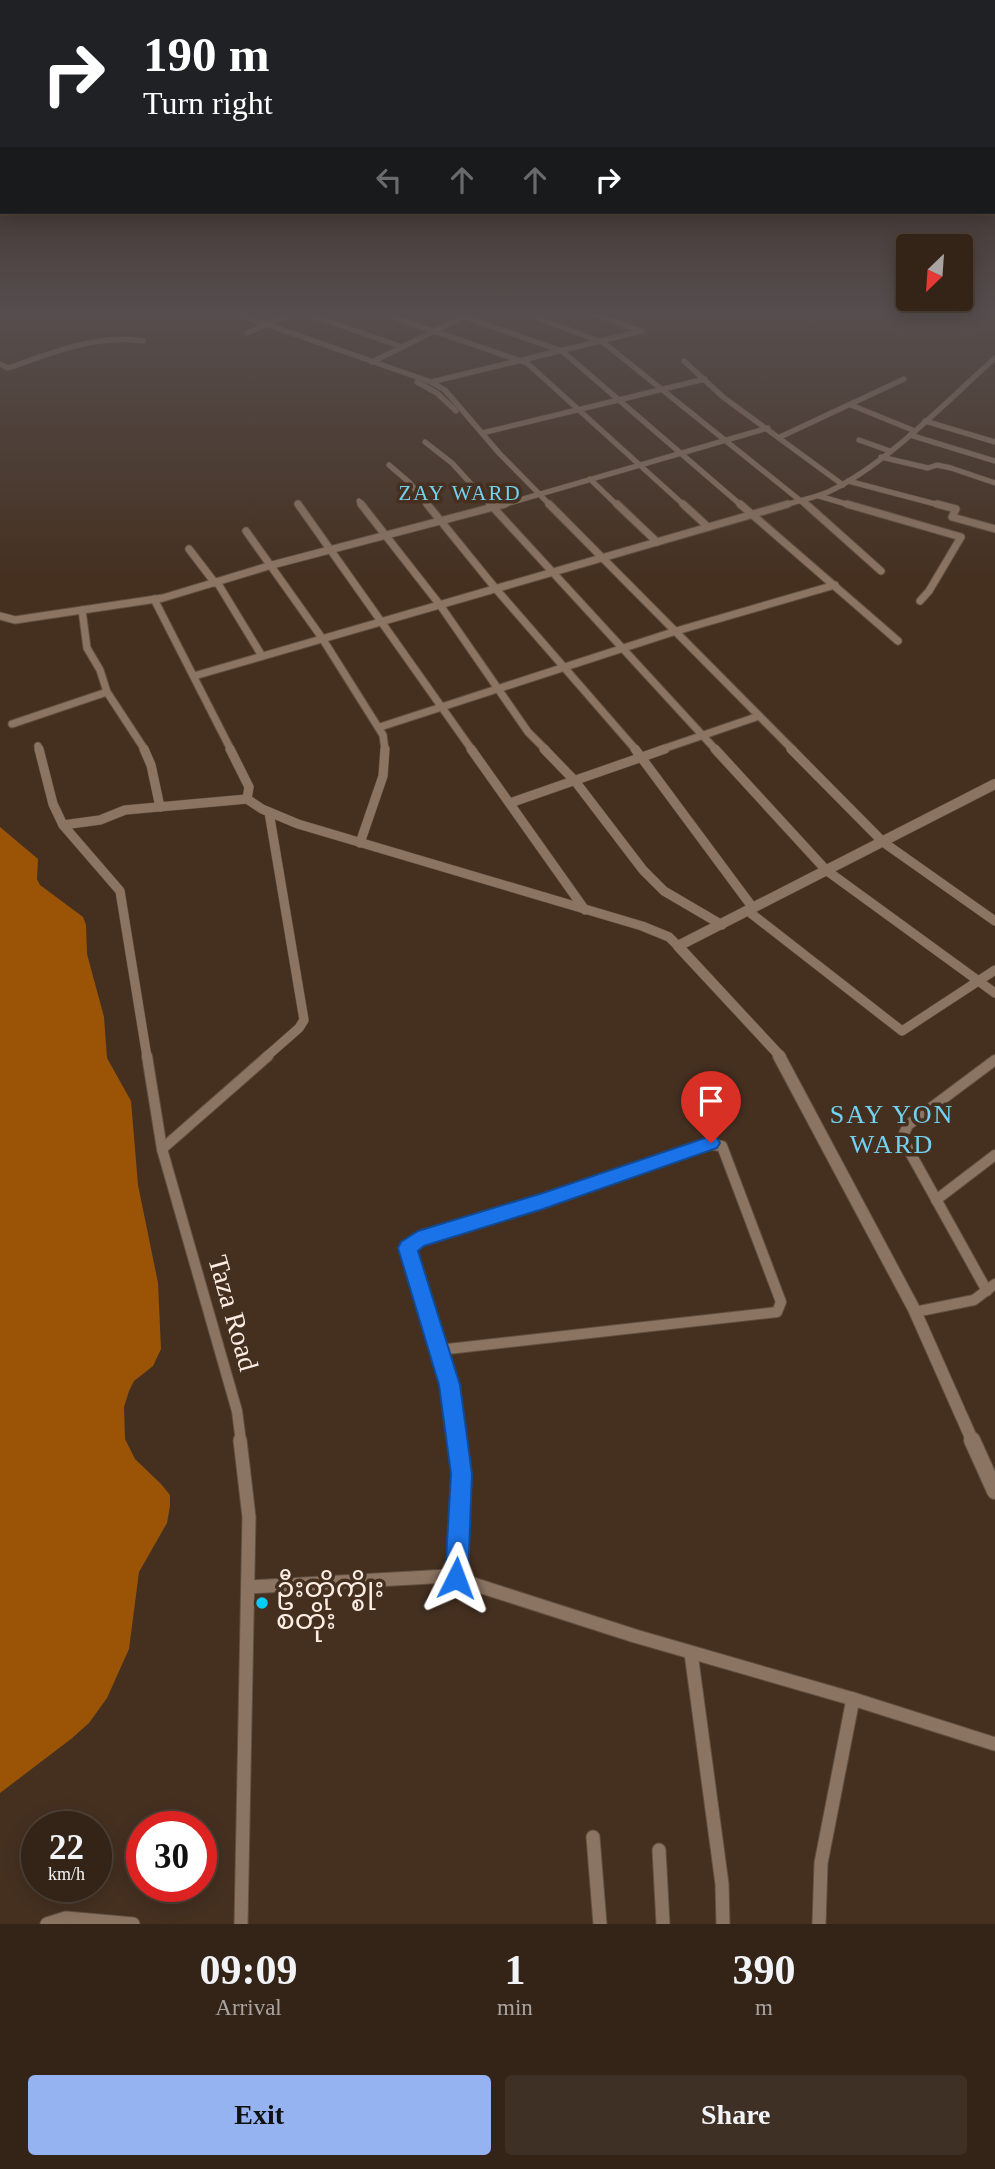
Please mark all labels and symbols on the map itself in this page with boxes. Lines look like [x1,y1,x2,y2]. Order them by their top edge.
north arrow [896,234,973,312]
district label: ZAY WARD [398,481,522,505]
pin [681,1071,741,1143]
district label: SAY YON WARD [830,1100,954,1159]
street label: Taza Road [202,1252,265,1374]
position arrow [419,1541,493,1615]
place label: ဦးတိုက္စိုး စတိုး [276,1569,384,1642]
marker: ဦးတိုက္စိုး စတိုး [254,1595,270,1611]
speed limit sign: 30 [126,1811,217,1902]

